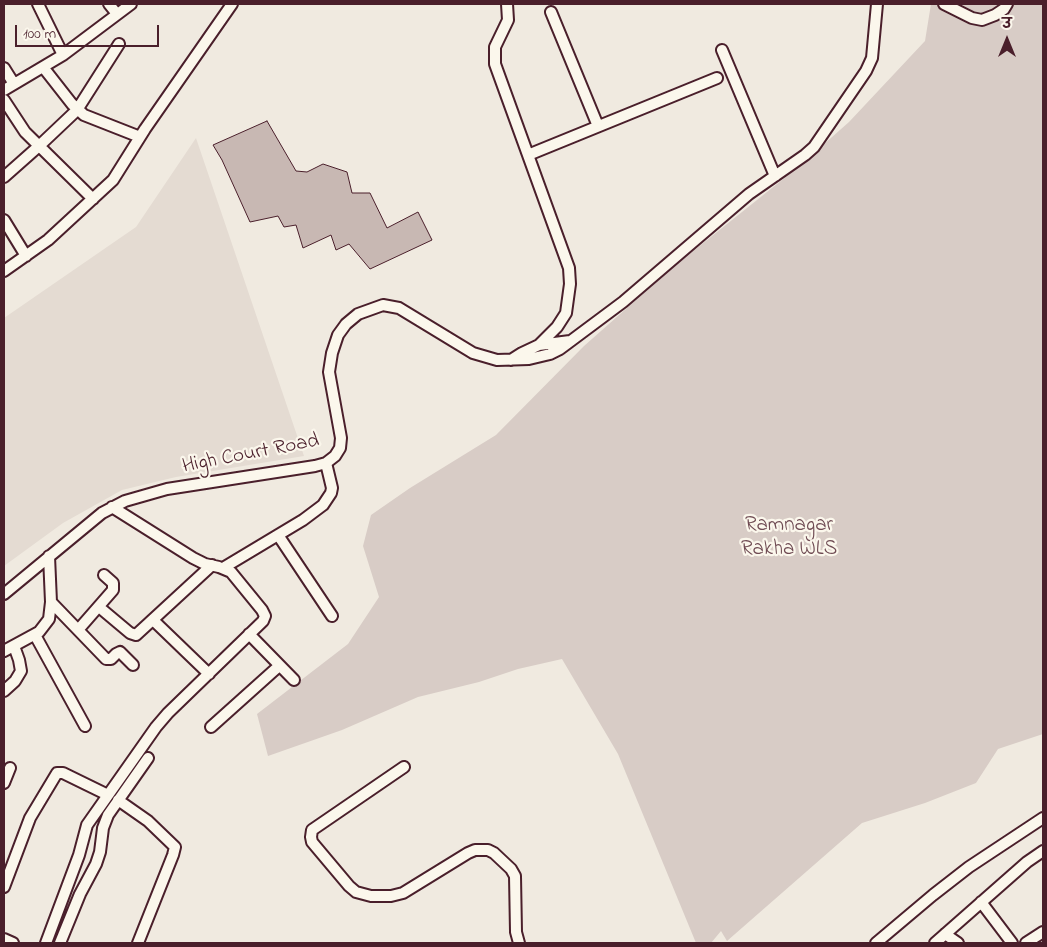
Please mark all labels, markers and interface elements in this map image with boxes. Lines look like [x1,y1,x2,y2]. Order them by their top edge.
text: उ [1002,14,1012,35]
scale bar [18,15,161,47]
north arrow [982,15,1032,65]
text: 100 m [23,23,56,45]
street label: High Court Road [181,429,321,481]
park label: Ramnagar Rakha WLS [741,514,837,564]

